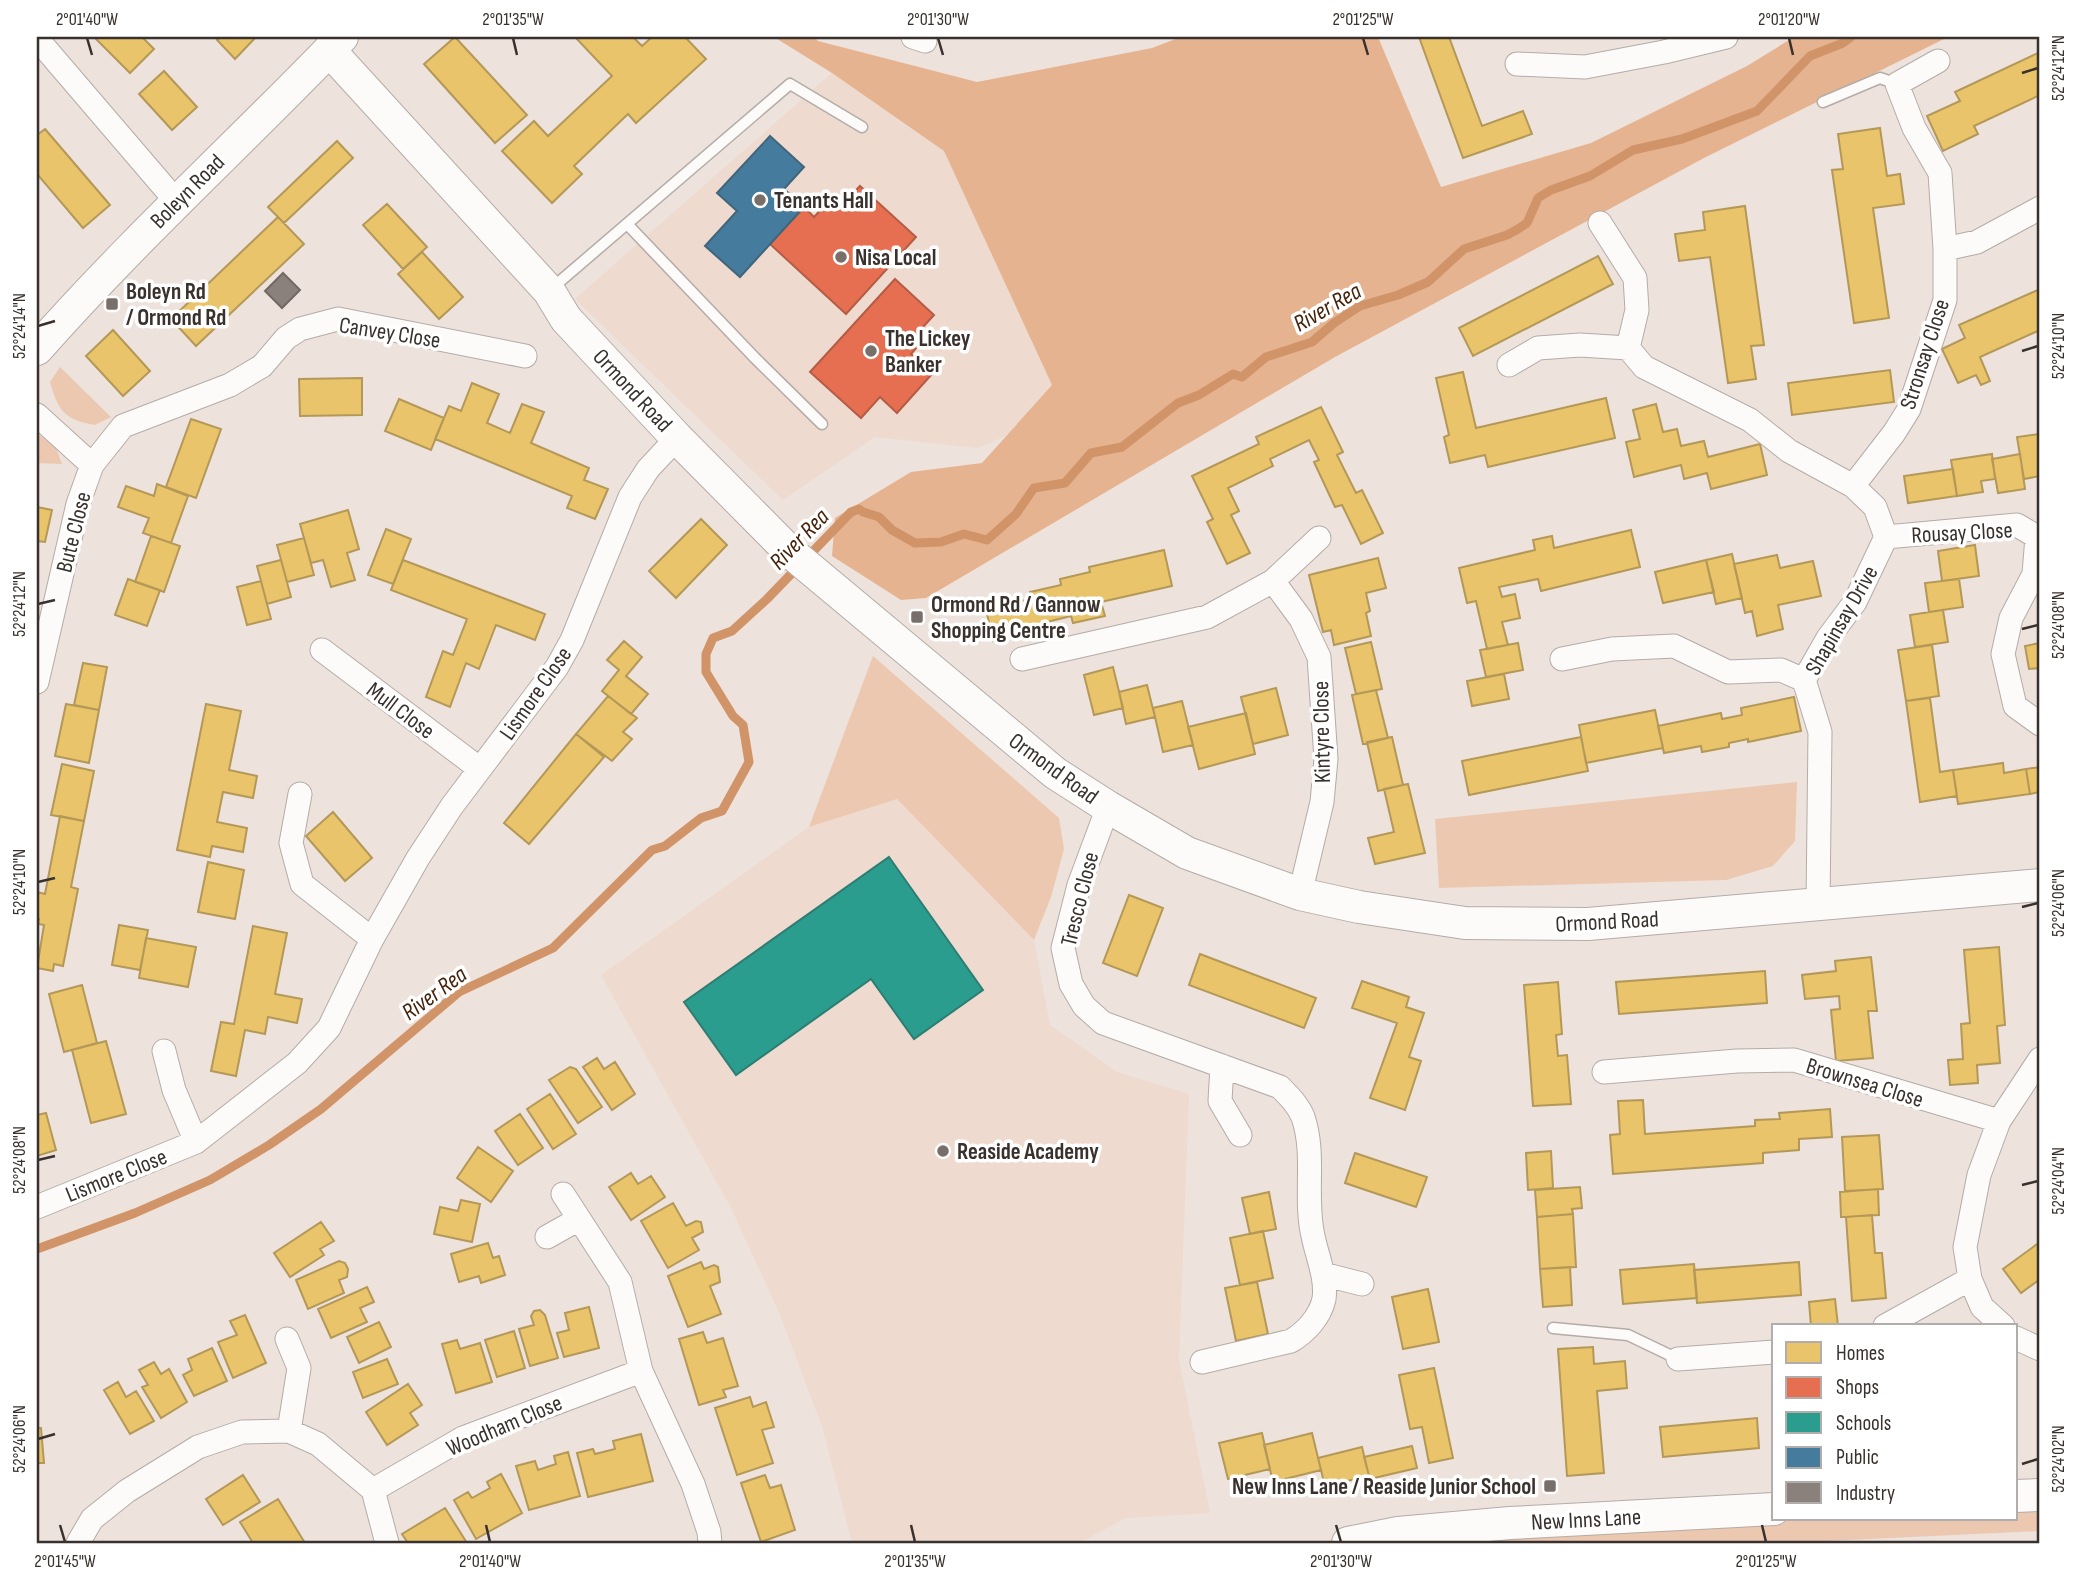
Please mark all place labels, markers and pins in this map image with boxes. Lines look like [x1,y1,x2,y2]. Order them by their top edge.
place label: Tenants Hall [774,187,873,215]
marker: Tenants Hall [752,192,768,208]
place label: Nisa Local [855,244,936,272]
marker: Nisa Local [833,249,849,265]
place label: Boleyn Rd / Ormond Rd [126,278,226,332]
marker: Boleyn Rd / Ormond Rd [104,296,120,312]
place label: The Lickey Banker [885,325,971,379]
marker: The Lickey Banker [863,343,879,359]
place label: Ormond Rd / Gannow Shopping Centre [931,591,1101,645]
marker: Ormond Rd / Gannow Shopping Centre [909,609,925,625]
place label: Reaside Academy [957,1138,1099,1166]
marker: Reaside Academy [935,1143,951,1159]
place label: New Inns Lane / Reaside Junior School [1232,1473,1536,1501]
marker: New Inns Lane / Reaside Junior School [1542,1478,1558,1494]

